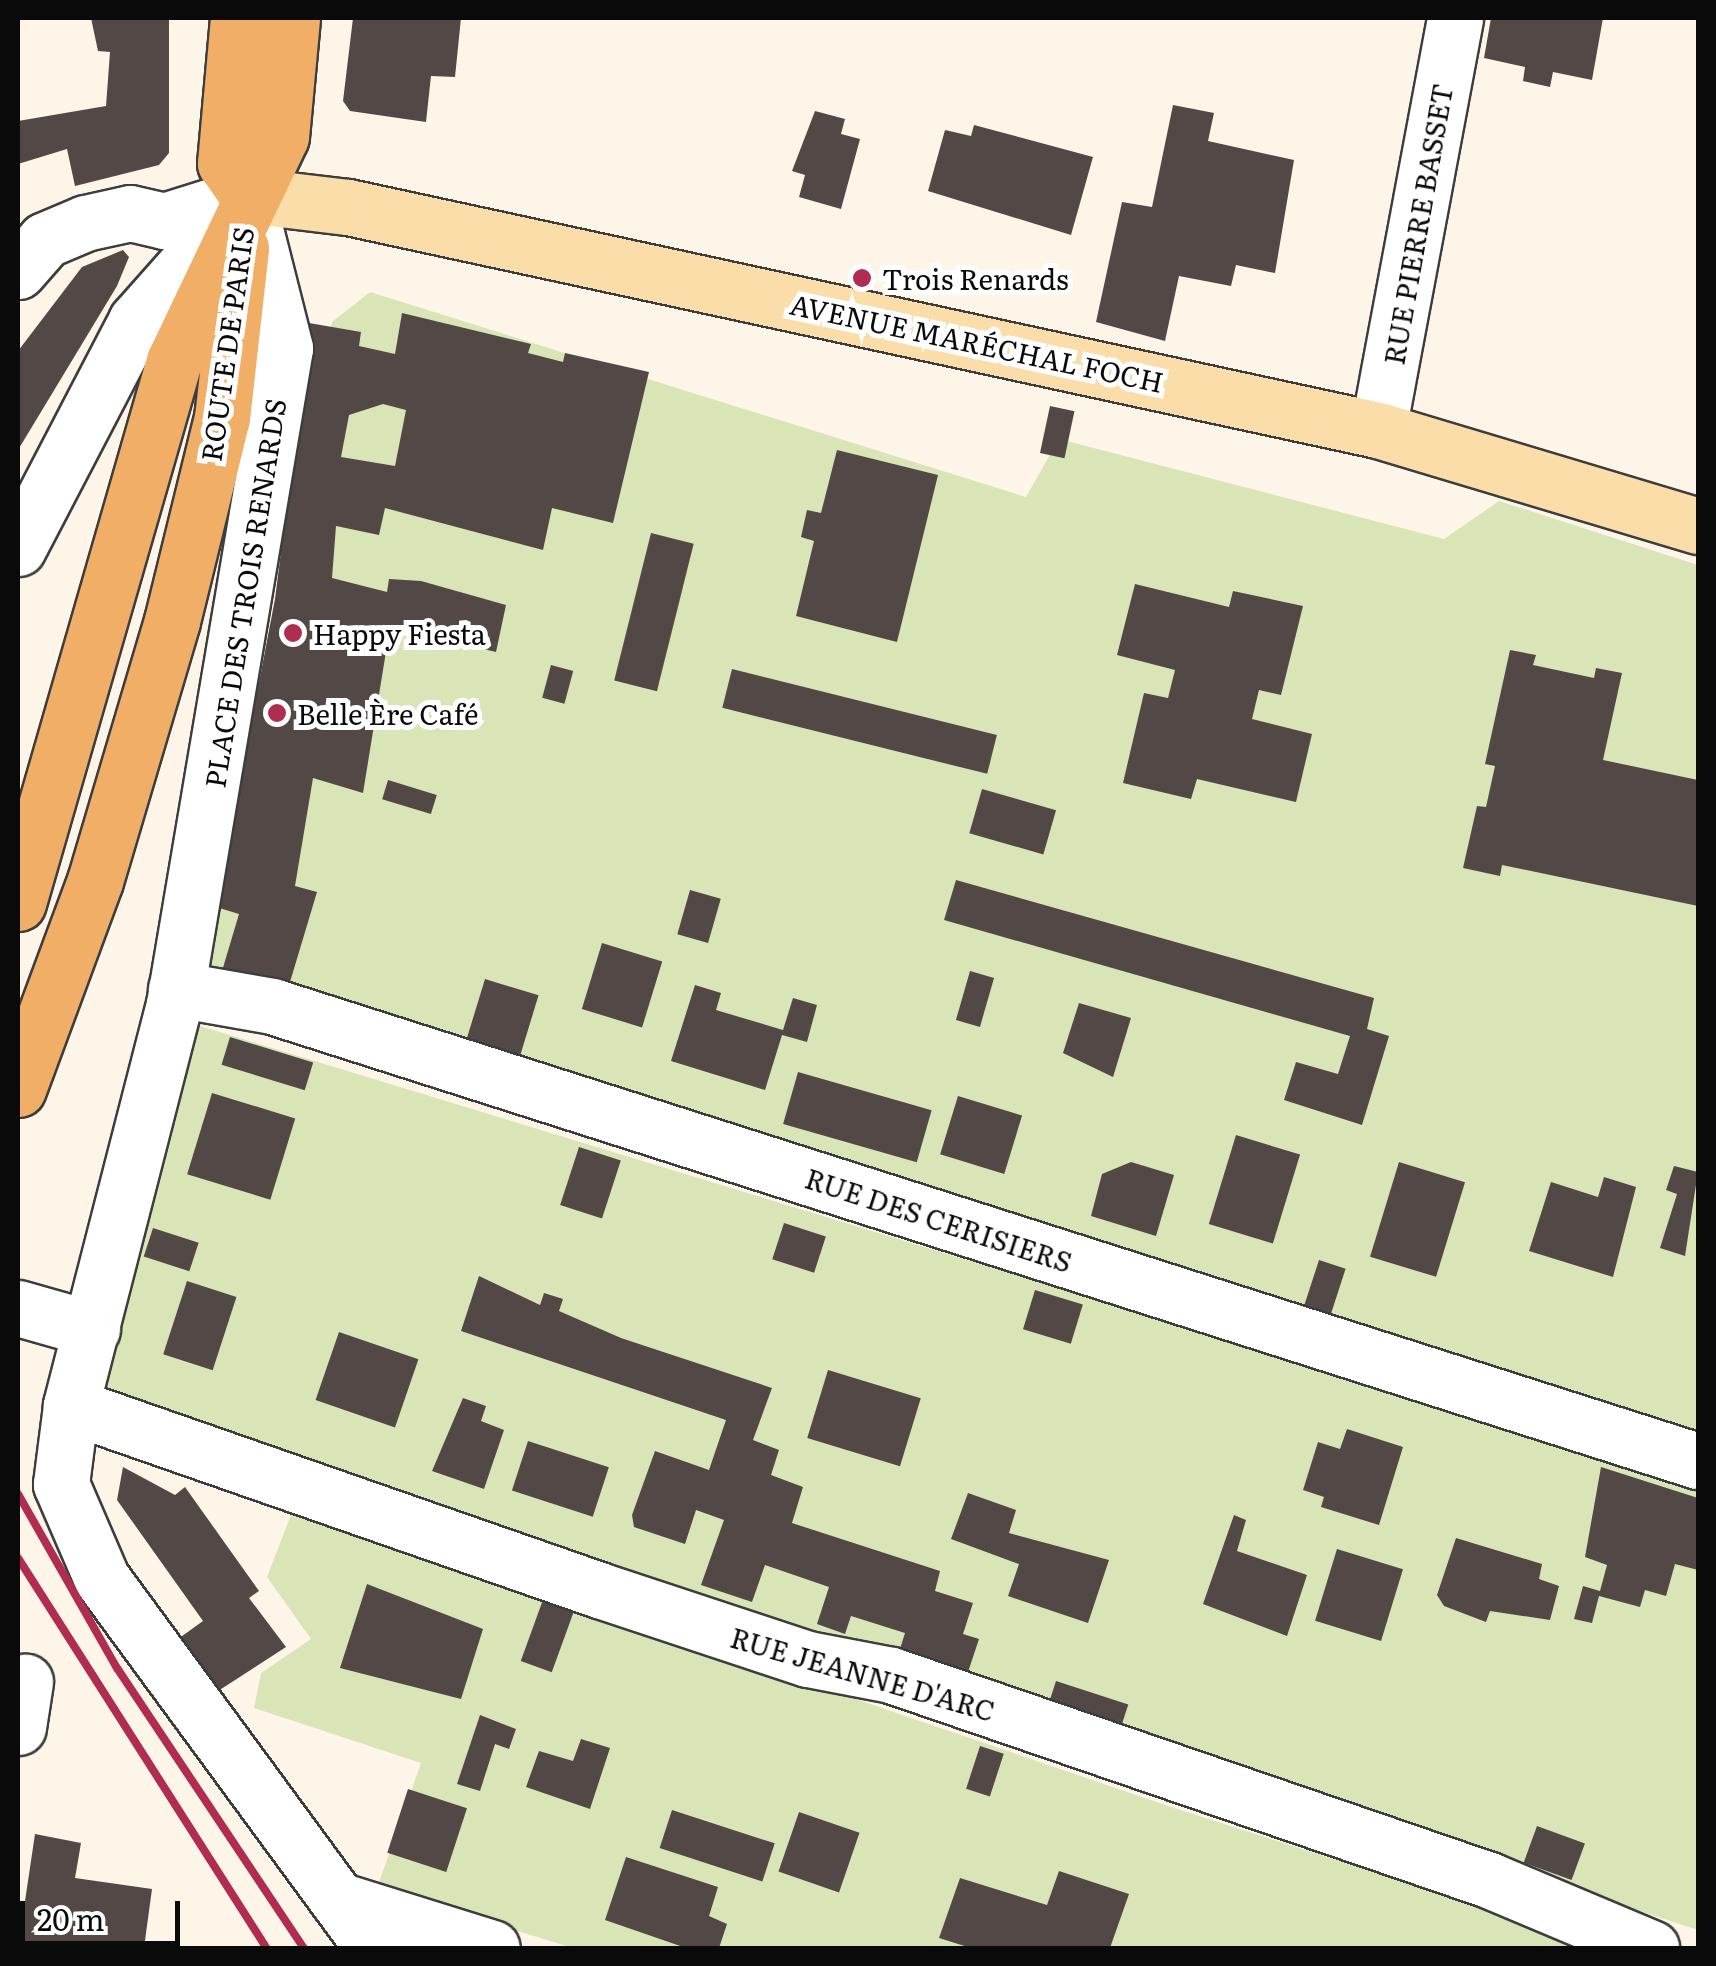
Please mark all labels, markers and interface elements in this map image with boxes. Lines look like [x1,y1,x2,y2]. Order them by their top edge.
street label: RUE PIERRE BASSET [1376,81,1458,367]
street label: ROUTE DE PARIS [193,225,259,463]
place label: Trois Renards [882,261,1069,295]
marker: Trois Renards [851,267,873,289]
street label: AVENUE MARÉCHAL FOCH [787,286,1167,398]
street label: PLACE DES TROIS RENARDS [197,396,291,790]
place label: Happy Fiesta [313,616,486,650]
marker: Happy Fiesta [282,622,304,644]
place label: Belle Ère Café [297,696,479,730]
marker: Belle Ère Café [266,702,288,724]
street label: RUE DES CERISIERS [801,1160,1077,1278]
street label: RUE JEANNE D'ARC [727,1619,999,1727]
scale bar [25,1881,185,1943]
text: 20 m [37,1896,105,1940]

